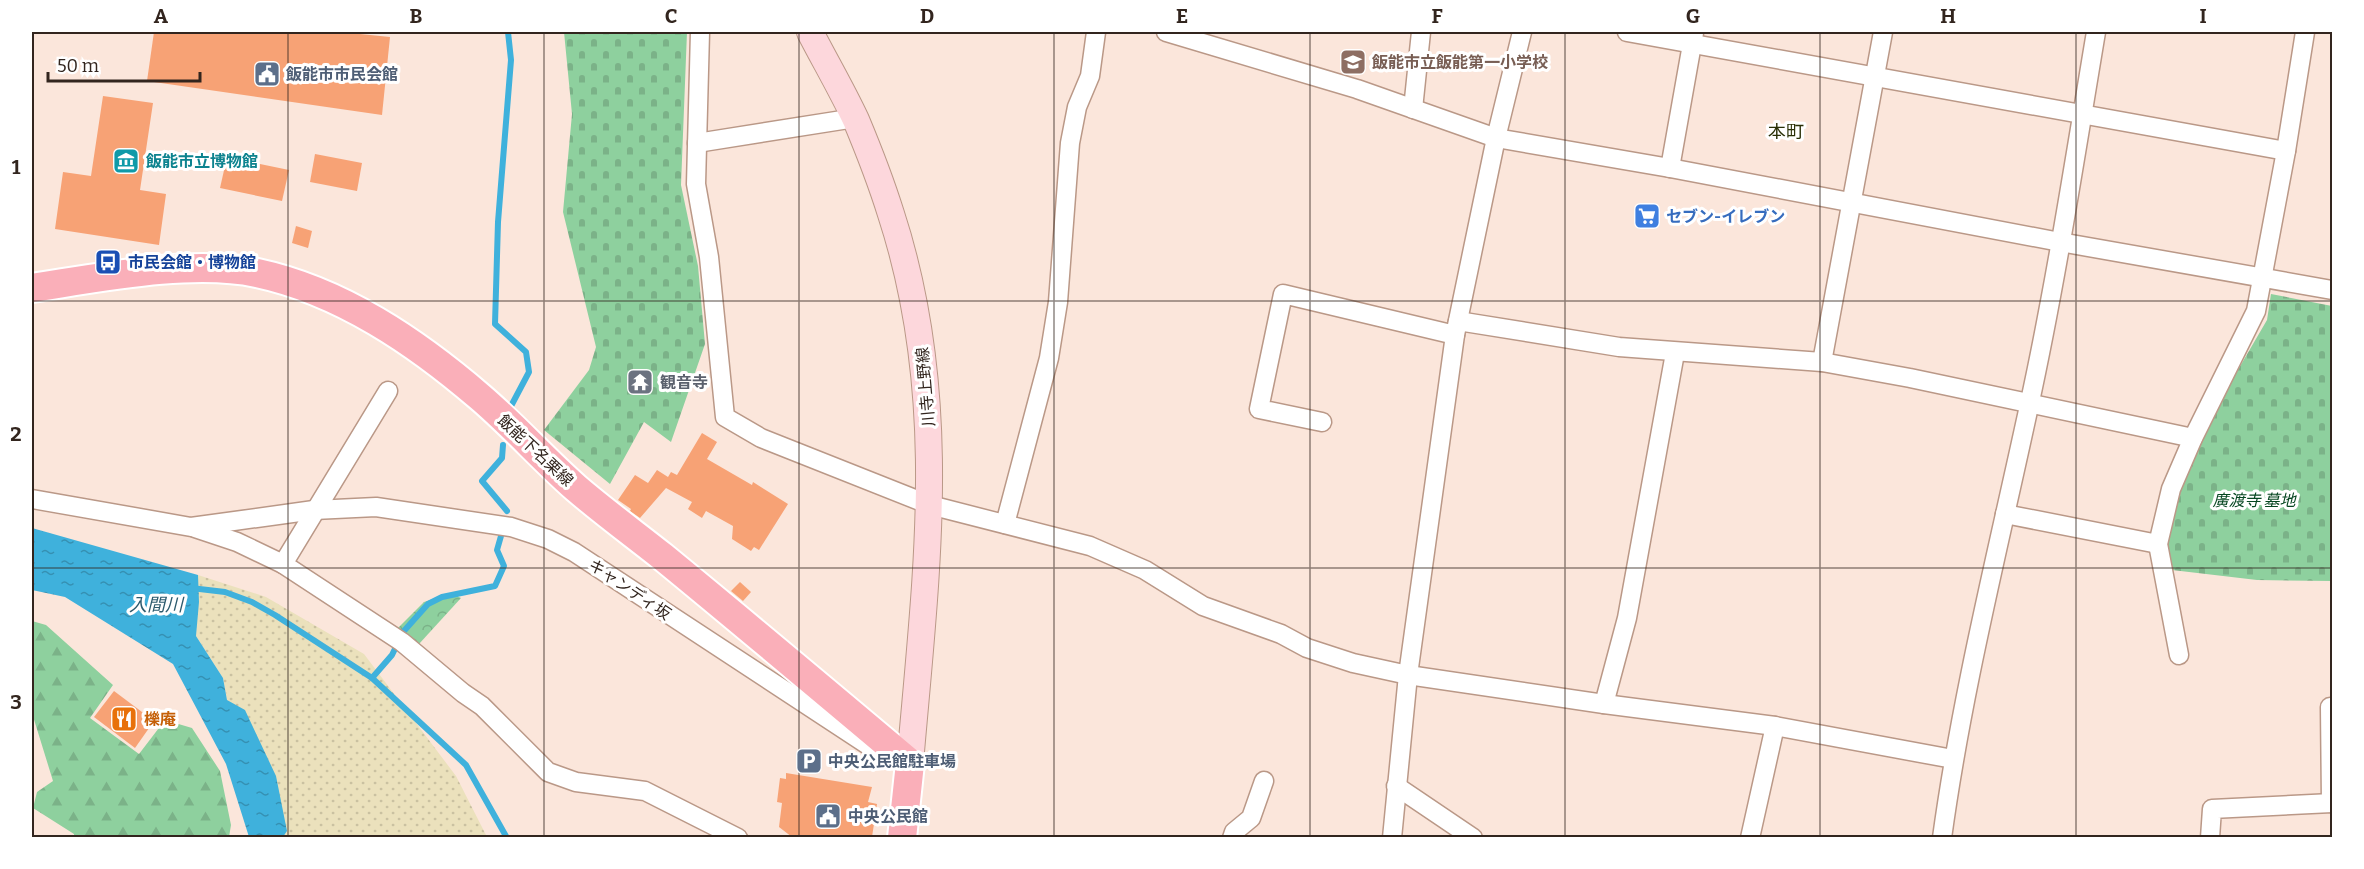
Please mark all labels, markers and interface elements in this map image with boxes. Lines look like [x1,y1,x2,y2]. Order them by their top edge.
text: A [154,4,169,28]
text: B [410,4,423,28]
text: C [665,4,677,28]
text: D [920,4,934,28]
text: E [1176,4,1188,28]
text: F [1431,4,1443,28]
text: G [1686,4,1700,28]
text: H [1940,4,1956,28]
text: I [2199,4,2207,28]
scale bar [48,45,200,83]
school or university icon: 飯能市立飯能第一小学校 [1338,47,1368,77]
place label: 飯能市立飯能第一小学校 [1371,53,1548,72]
text: 50 m [57,55,99,77]
public building icon: 飯能市市民会館 [252,59,282,89]
place label: 飯能市市民会館 [285,65,398,84]
district label: 本町 [1768,121,1804,143]
museum icon: 飯能市立博物館 [111,146,141,176]
place label: 飯能市立博物館 [145,152,258,171]
text: 1 [12,155,21,179]
supermarket icon: セブン-イレブン [1632,201,1662,231]
place label: セブン-イレブン [1666,207,1785,226]
bus stop icon: 市民会館・博物館 [93,247,123,277]
place label: 市民会館・博物館 [128,253,256,272]
street label: 川寺上野線 [913,346,938,428]
temple icon: 観音寺 [625,367,655,397]
place label: 観音寺 [660,373,708,392]
street label: 飯能下名栗線 [494,411,577,490]
text: 2 [10,422,22,446]
park label: 廣渡寺 墓地 [2212,491,2298,510]
street label: キャンディ坂 [585,555,674,624]
water label: 入間川 [129,594,185,616]
text: 3 [10,690,22,714]
restaurant icon: 櫟庵 [109,704,139,734]
place label: 櫟庵 [144,710,176,729]
parking icon: 中央公民館駐車場 [794,746,824,776]
place label: 中央公民館駐車場 [828,752,956,771]
public building icon: 中央公民館 [813,801,843,831]
place label: 中央公民館 [848,807,928,826]

